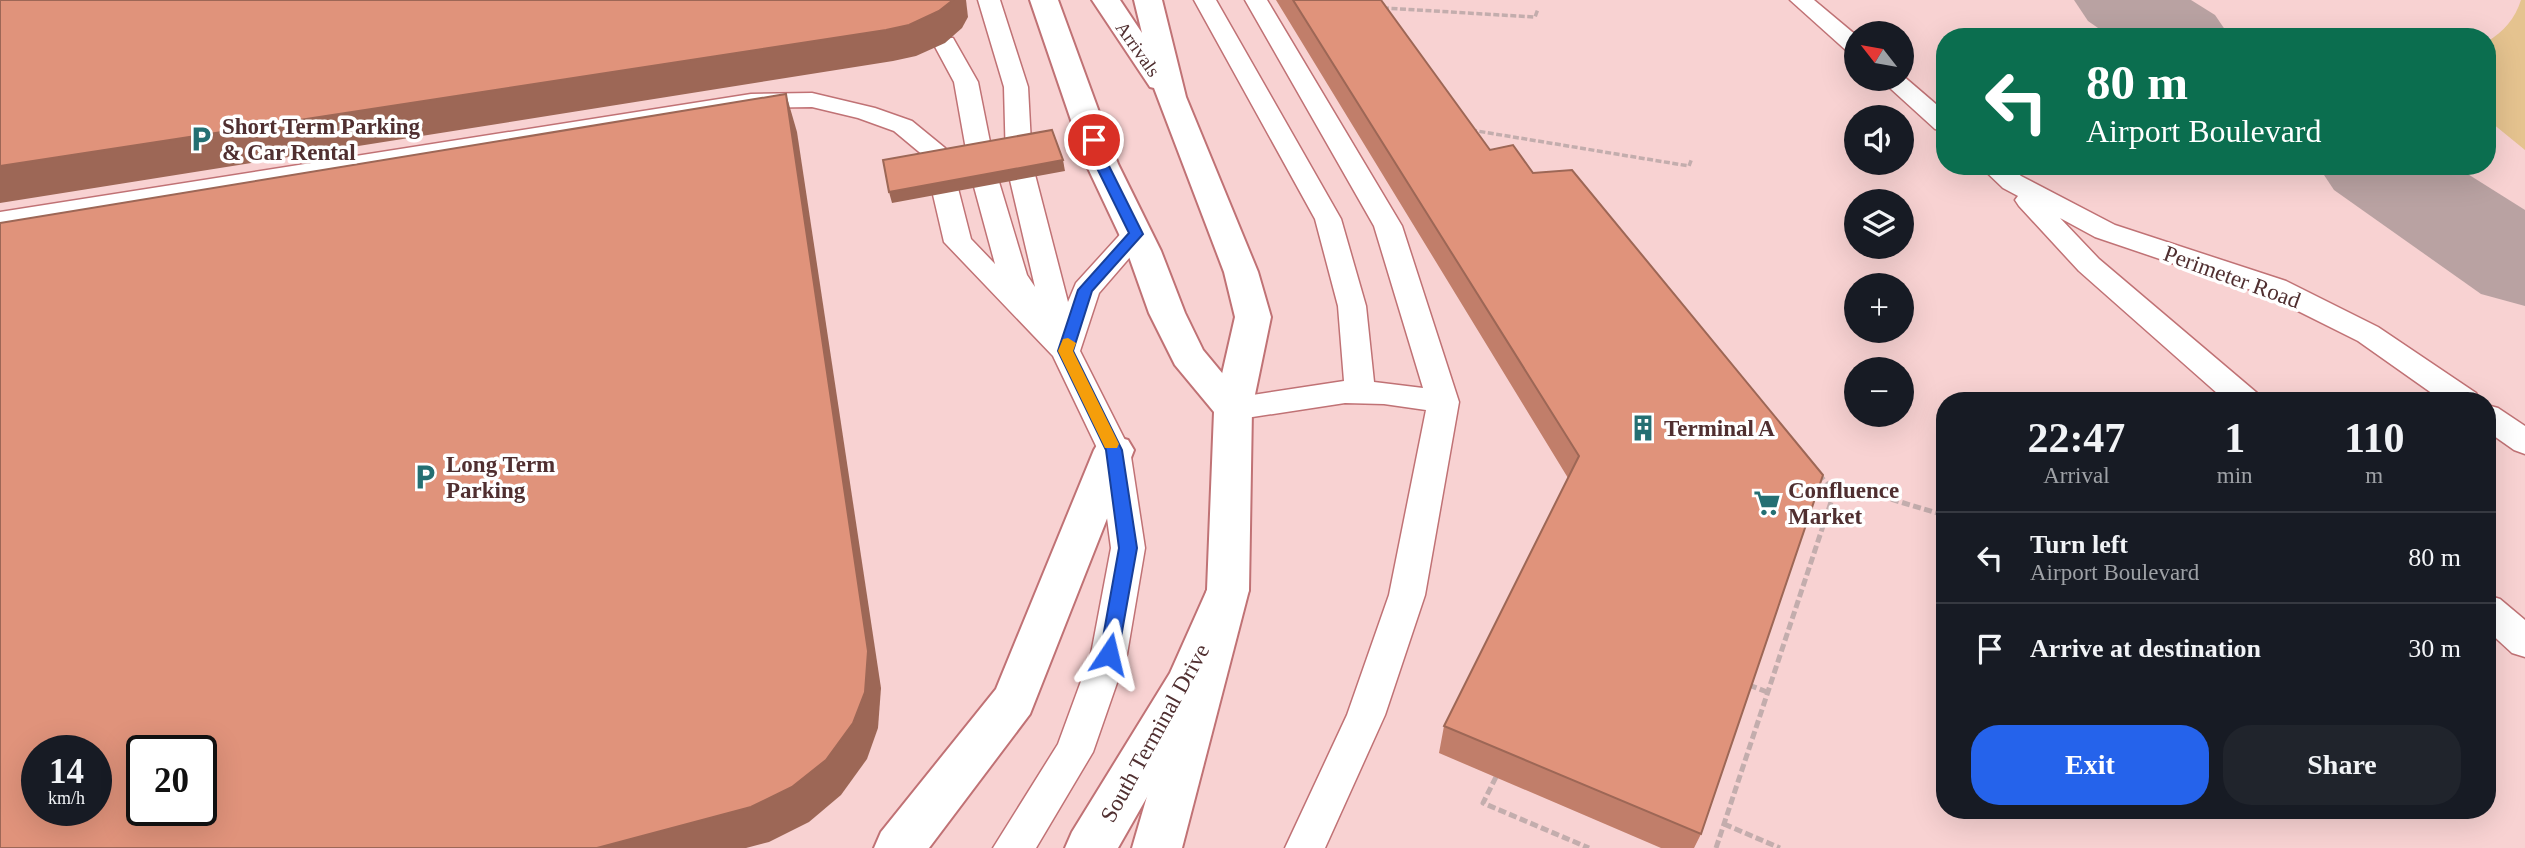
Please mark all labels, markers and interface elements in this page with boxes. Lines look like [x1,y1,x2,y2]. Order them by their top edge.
street label: Arrivals [1112,17,1164,81]
north arrow [1844,21,1914,91]
map controls [1844,21,1914,427]
text: 80 m [2086,55,2188,110]
icon: left [1971,56,2062,147]
button: sound [1844,105,1914,175]
pin [1064,110,1124,170]
text: Airport Boulevard [2086,113,2322,149]
place label: Short Term Parking & Car Rental [222,114,421,165]
icon: arrive [1075,121,1113,159]
parking icon: Short Term Parking & Car Rental [186,124,216,154]
button: layers [1844,189,1914,259]
street label: Perimeter Road [2160,241,2304,313]
button: + [1844,273,1914,343]
button: − [1844,357,1914,427]
building icon: Terminal A [1628,413,1658,443]
text: 22:47 [2027,415,2125,461]
text: 1 [2224,415,2245,461]
text: 110 [2344,415,2405,461]
place label: Terminal A [1664,416,1775,441]
place label: Long Term Parking [446,452,555,503]
parking icon: Long Term Parking [410,462,440,492]
text: Arrival [2043,463,2110,488]
text: min [2217,463,2253,488]
text: m [2365,463,2383,488]
place label: Confluence Market [1788,478,1899,529]
supermarket icon: Confluence Market [1752,488,1782,518]
text: Turn left [2030,530,2128,559]
icon: left [1971,539,2009,577]
text: 80 m [2408,543,2461,572]
text: Airport Boulevard [2030,560,2199,585]
position arrow [1072,617,1146,691]
icon: arrive [1971,630,2009,668]
text: Arrive at destination [2030,634,2261,663]
text: 30 m [2408,634,2461,663]
street label: South Terminal Drive [1096,640,1214,826]
button: Exit [1971,725,2209,805]
button: Share [2223,725,2461,805]
speed limit sign: 20 [126,735,217,826]
text: 14 [49,752,84,791]
text: km/h [48,788,85,808]

